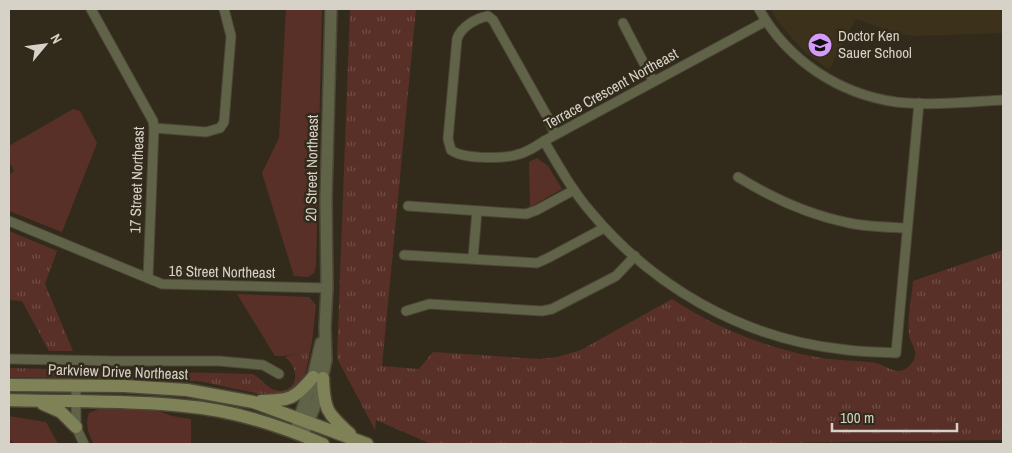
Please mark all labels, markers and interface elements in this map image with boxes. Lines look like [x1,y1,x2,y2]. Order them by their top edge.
north arrow [20,20,70,70]
place label: Doctor Ken Sauer School [838,25,912,63]
text: N [46,31,66,47]
school or university icon: Doctor Ken Sauer School [807,32,833,58]
street label: Terrace Crescent Northeast [540,43,682,134]
street label: 20 Street Northeast [300,114,323,222]
street label: 17 Street Northeast [124,126,149,234]
street label: 16 Street Northeast [168,260,276,283]
street label: Parkview Drive Northeast [48,359,189,384]
scale bar [832,400,957,432]
text: 100 m [840,407,874,428]

